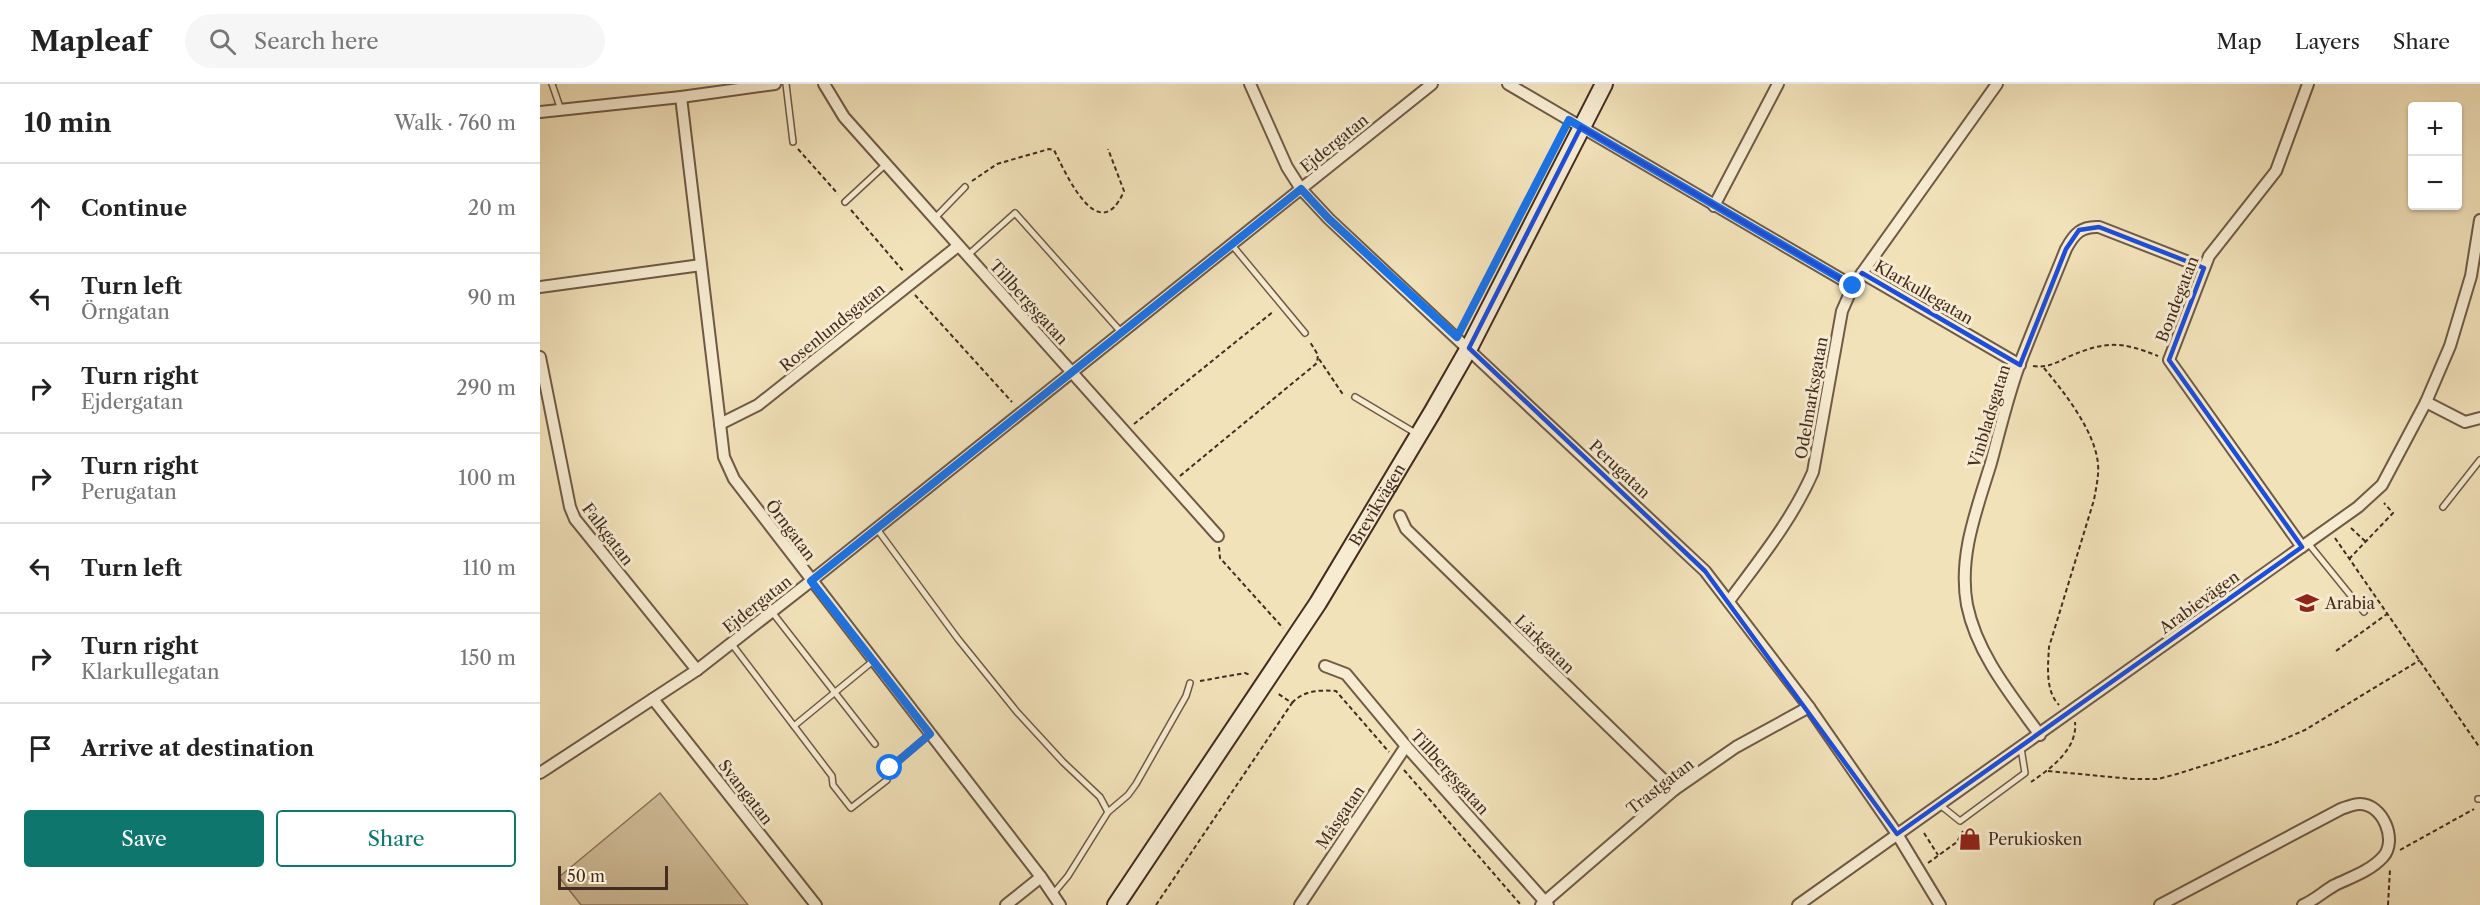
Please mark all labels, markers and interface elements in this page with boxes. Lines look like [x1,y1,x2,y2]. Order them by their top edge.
search box [185,14,605,68]
text: Mapleaf [30,24,149,58]
icon: search [206,25,239,58]
text: Search here [254,28,379,55]
text: Map [2217,29,2262,54]
text: Layers [2295,29,2360,54]
text: Share [2393,29,2450,54]
map controls [2408,102,2462,210]
button: + [2408,102,2462,156]
text: 10 min [24,107,112,139]
street label: Ejdergatan [1296,109,1372,177]
text: Walk · 760 m [394,111,516,135]
button: − [2408,156,2462,210]
icon: ahead [24,192,57,225]
text: Continue [81,195,187,222]
text: 20 m [468,196,516,220]
street label: Bondegatan [2151,253,2203,345]
street label: Tillbergsgatan [986,255,1072,349]
street label: Klarkullegatan [1871,256,1977,328]
route end [1839,272,1865,298]
text: Turn left [81,273,182,300]
street label: Rosenlundsgatan [775,278,889,376]
icon: left [24,282,57,315]
text: 90 m [468,286,516,310]
text: Örngatan [81,300,170,324]
street label: Odelmarksgatan [1790,335,1832,461]
street label: Vinbladsgatan [1964,362,2014,471]
text: Turn right [81,363,199,390]
icon: right [24,372,57,405]
text: 290 m [456,376,516,400]
text: Ejdergatan [81,390,183,414]
street label: Perugatan [1585,436,1655,502]
text: Turn right [81,453,199,480]
street label: Brevikvägen [1344,460,1409,550]
icon: right [24,462,57,495]
text: 100 m [458,466,516,490]
text: Perugatan [81,480,177,504]
street label: Örngatan [762,496,820,564]
street label: Falkgatan [578,499,638,569]
icon: left [24,552,57,585]
text: Turn left [81,555,182,582]
text: 110 m [463,556,516,580]
street label: Arabievägen [2154,566,2243,638]
street label: Ejdergatan [719,571,795,637]
school or university icon: Arabia [2294,590,2320,616]
place label: Arabia [2324,593,2375,613]
street label: Lärkgatan [1511,611,1579,677]
text: Turn right [81,633,199,660]
icon: right [24,642,57,675]
text: 150 m [460,646,516,670]
text: Klarkullegatan [81,660,220,684]
street label: Tillbergsgatan [1407,725,1493,819]
icon: arrive [24,732,57,765]
text: Arrive at destination [81,735,314,762]
route start [876,754,902,780]
street label: Trastgatan [1622,754,1698,818]
street label: Svangatan [714,755,778,829]
street label: Måsgatan [1311,781,1369,853]
button: Save [24,810,264,867]
button: Share [276,810,516,867]
shop icon: Perukiosken [1957,826,1983,852]
place label: Perukiosken [1988,829,2082,849]
scale bar [558,863,668,890]
text: 50 m [567,866,605,886]

